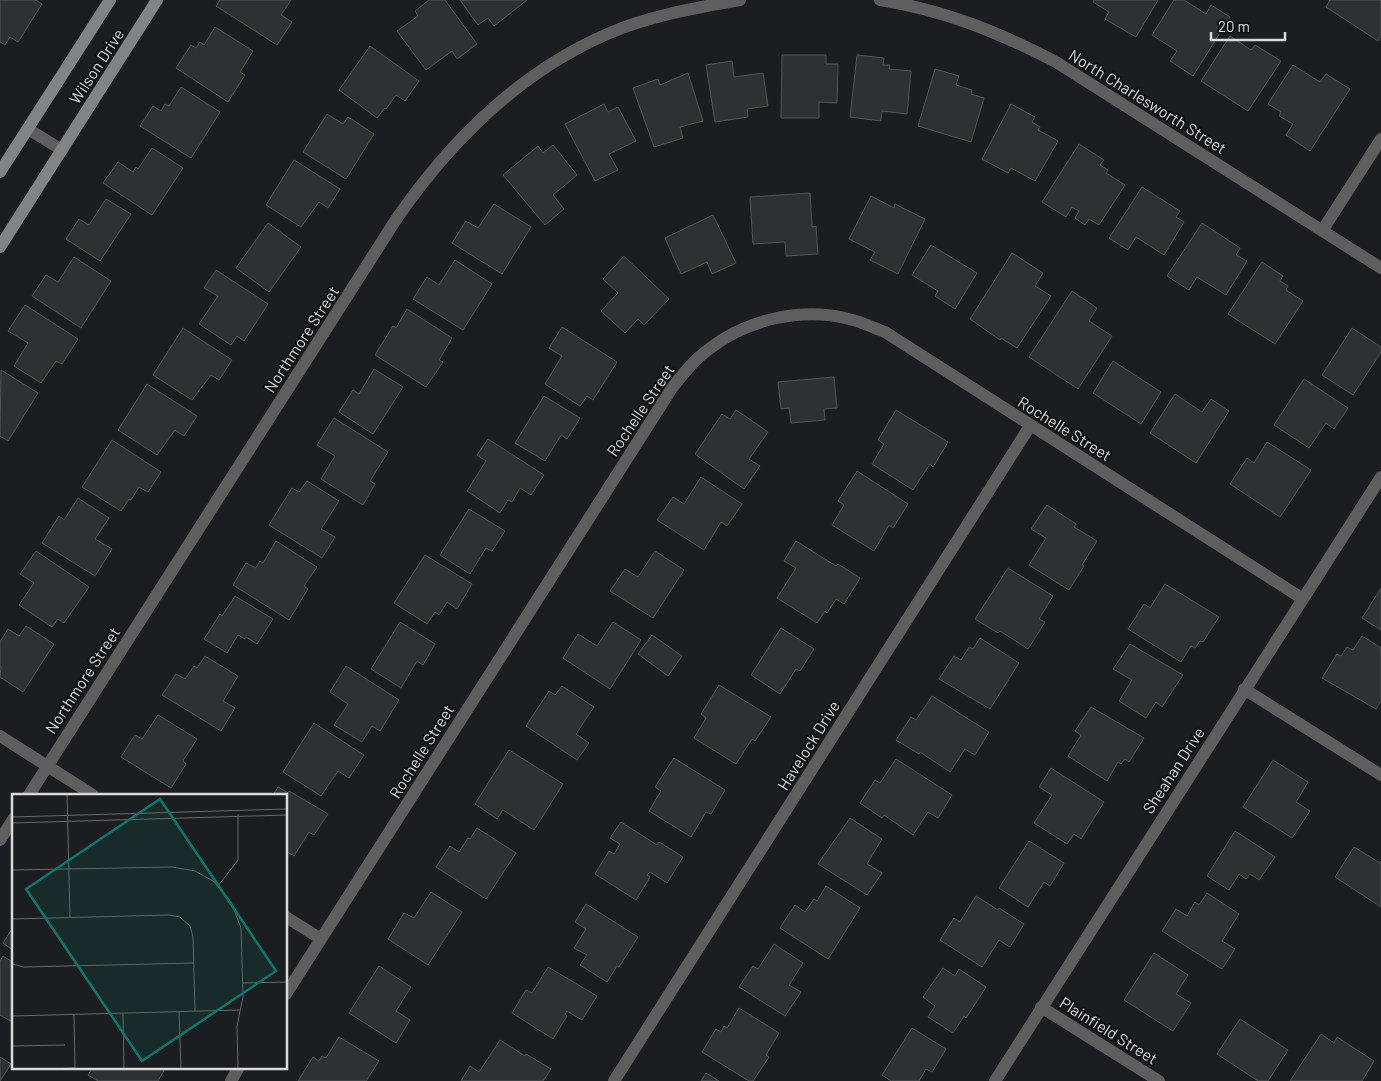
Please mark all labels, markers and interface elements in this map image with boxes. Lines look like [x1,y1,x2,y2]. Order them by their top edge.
scale bar [1211,10,1285,42]
text: 20 m [1218,17,1250,35]
street label: Wilson Drive [65,25,127,107]
street label: North Charlesworth Street [1066,45,1230,157]
street label: Northmore Street [260,282,342,396]
street label: Rochelle Street [602,361,678,459]
street label: Rochelle Street [1015,392,1115,464]
street label: Northmore Street [41,623,123,737]
street label: Havelock Drive [773,697,843,793]
street label: Rochelle Street [385,701,457,801]
street label: Sheahan Drive [1138,723,1208,817]
inset map [12,794,288,1068]
street label: Plainfield Street [1057,992,1161,1068]

